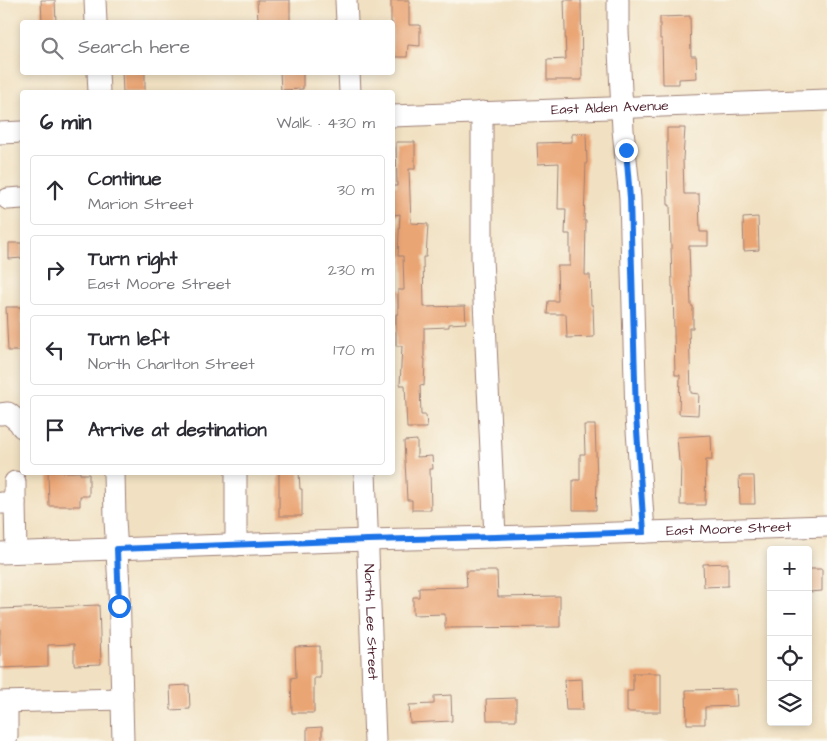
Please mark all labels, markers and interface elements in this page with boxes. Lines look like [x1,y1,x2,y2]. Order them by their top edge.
search box [20,20,395,75]
icon: search [38,34,66,62]
text: Search here [78,34,190,61]
street label: East Alden Avenue [551,96,669,120]
text: 6 min [40,108,92,137]
text: Walk · 430 m [276,112,375,134]
route end [615,139,638,162]
text: Continue [88,166,162,193]
icon: ahead [41,176,69,204]
text: 30 m [337,179,374,201]
text: Marion Street [88,193,193,215]
text: Turn right [88,246,177,273]
icon: right [41,256,69,284]
text: 230 m [328,259,374,281]
text: East Moore Street [88,273,231,295]
text: Turn left [88,326,169,353]
icon: left [41,336,69,364]
text: 170 m [333,339,374,361]
text: North Charlton Street [88,353,255,375]
icon: arrive [41,416,69,444]
text: Arrive at destination [88,417,267,444]
street label: East Moore Street [666,517,792,541]
map controls [767,546,812,726]
button: + [767,546,812,591]
street label: North Lee Street [358,563,383,681]
button: − [767,591,812,636]
route start [108,595,131,618]
button: locate [767,636,812,681]
button: layers [767,681,812,726]

